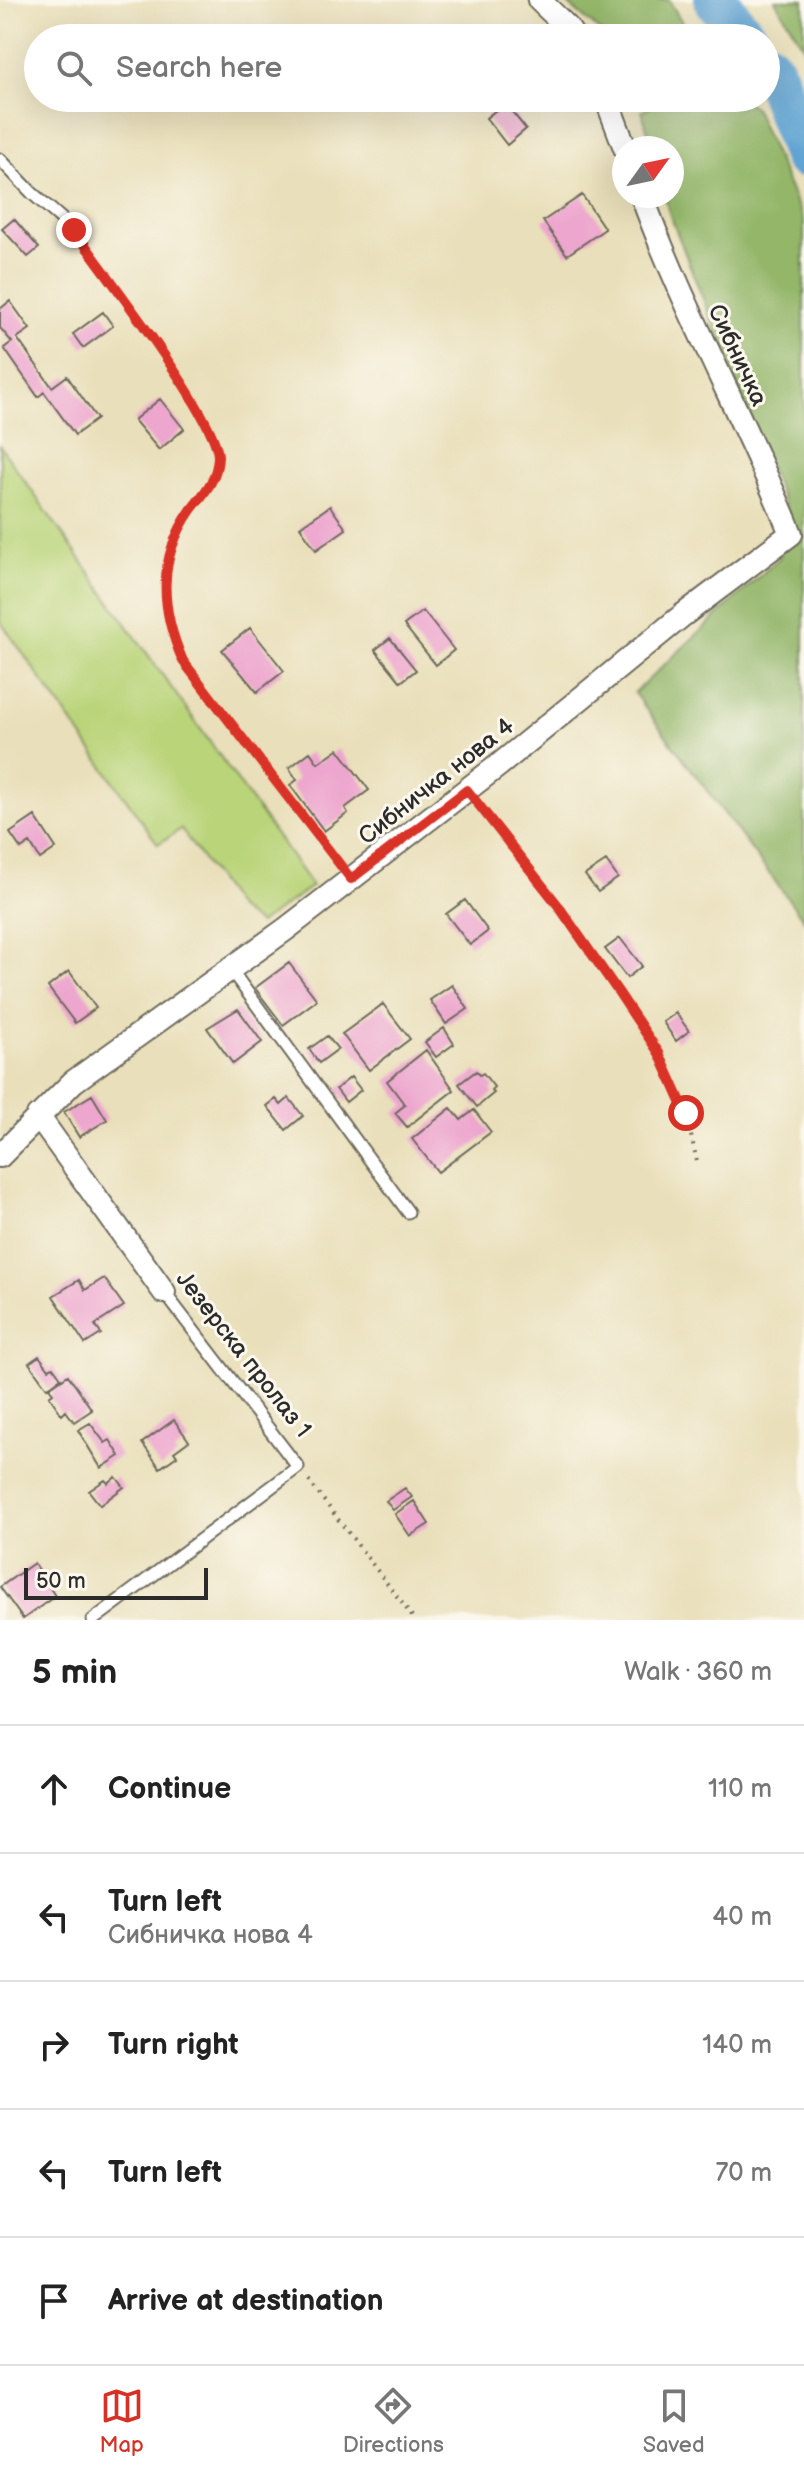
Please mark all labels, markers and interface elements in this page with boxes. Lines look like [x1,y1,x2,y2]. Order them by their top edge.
search box [24,24,780,112]
icon: search [52,46,96,90]
text: Search here [116,50,282,86]
north arrow [612,136,684,208]
route end [56,212,92,248]
street label: Сибничка [701,300,774,411]
street label: Сибничка нова 4 [353,712,520,851]
route start [668,1095,704,1131]
street label: Језерска пролаз 1 [170,1265,317,1443]
scale bar [24,1564,208,1600]
text: 50 m [36,1568,86,1595]
text: 5 min [32,1652,117,1693]
text: Walk · 360 m [624,1657,772,1688]
icon: ahead [32,1767,76,1811]
text: Continue [108,1771,231,1807]
text: 110 m [708,1774,772,1805]
text: Turn left [108,1884,222,1920]
icon: left [32,1895,76,1939]
text: 40 m [712,1902,772,1933]
text: Сибничка нова 4 [108,1920,313,1951]
icon: right [32,2023,76,2067]
text: Turn right [108,2027,239,2063]
text: 140 m [702,2030,772,2061]
icon: left [32,2151,76,2195]
text: Turn left [108,2155,222,2191]
text: 70 m [715,2158,772,2189]
icon: arrive [32,2279,76,2323]
text: Arrive at destination [108,2283,384,2319]
tab: Map [99,2384,144,2459]
tab: Directions [343,2384,444,2459]
tab: Saved [643,2384,705,2459]

